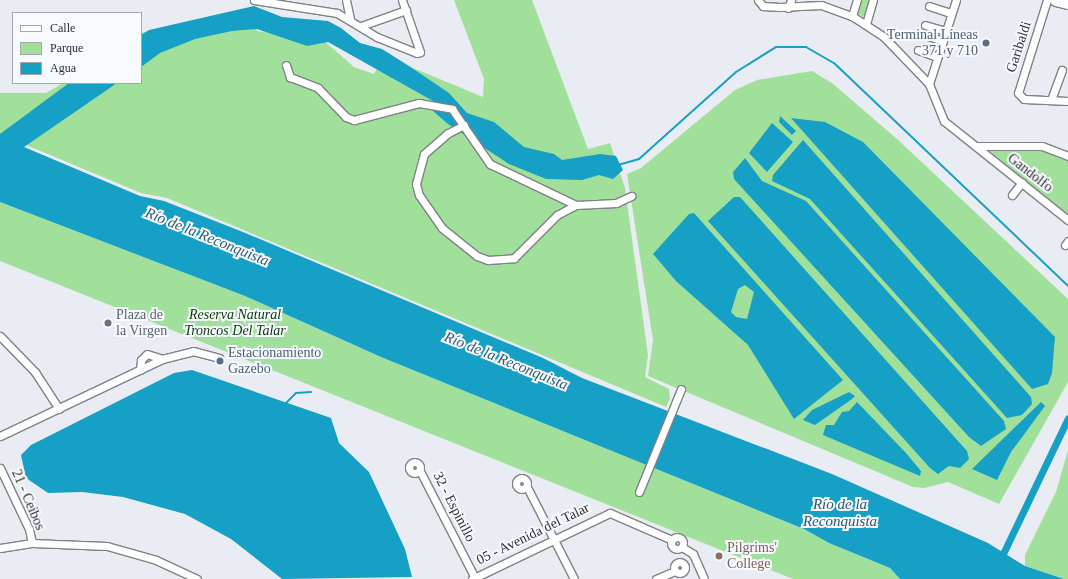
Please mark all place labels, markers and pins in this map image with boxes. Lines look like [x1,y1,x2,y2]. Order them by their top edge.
place label: Terminal Líneas 371 y 710 [887,27,978,60]
marker: Terminal Líneas 371 y 710 [981,38,991,48]
place label: Plaza de la Virgen [116,307,167,340]
marker: Plaza de la Virgen [103,318,113,328]
place label: Estacionamiento Gazebo [228,345,321,378]
marker: Estacionamiento Gazebo [215,356,225,366]
place label: Pilgrims' College [727,540,777,572]
marker: Pilgrims' College [714,551,724,561]

